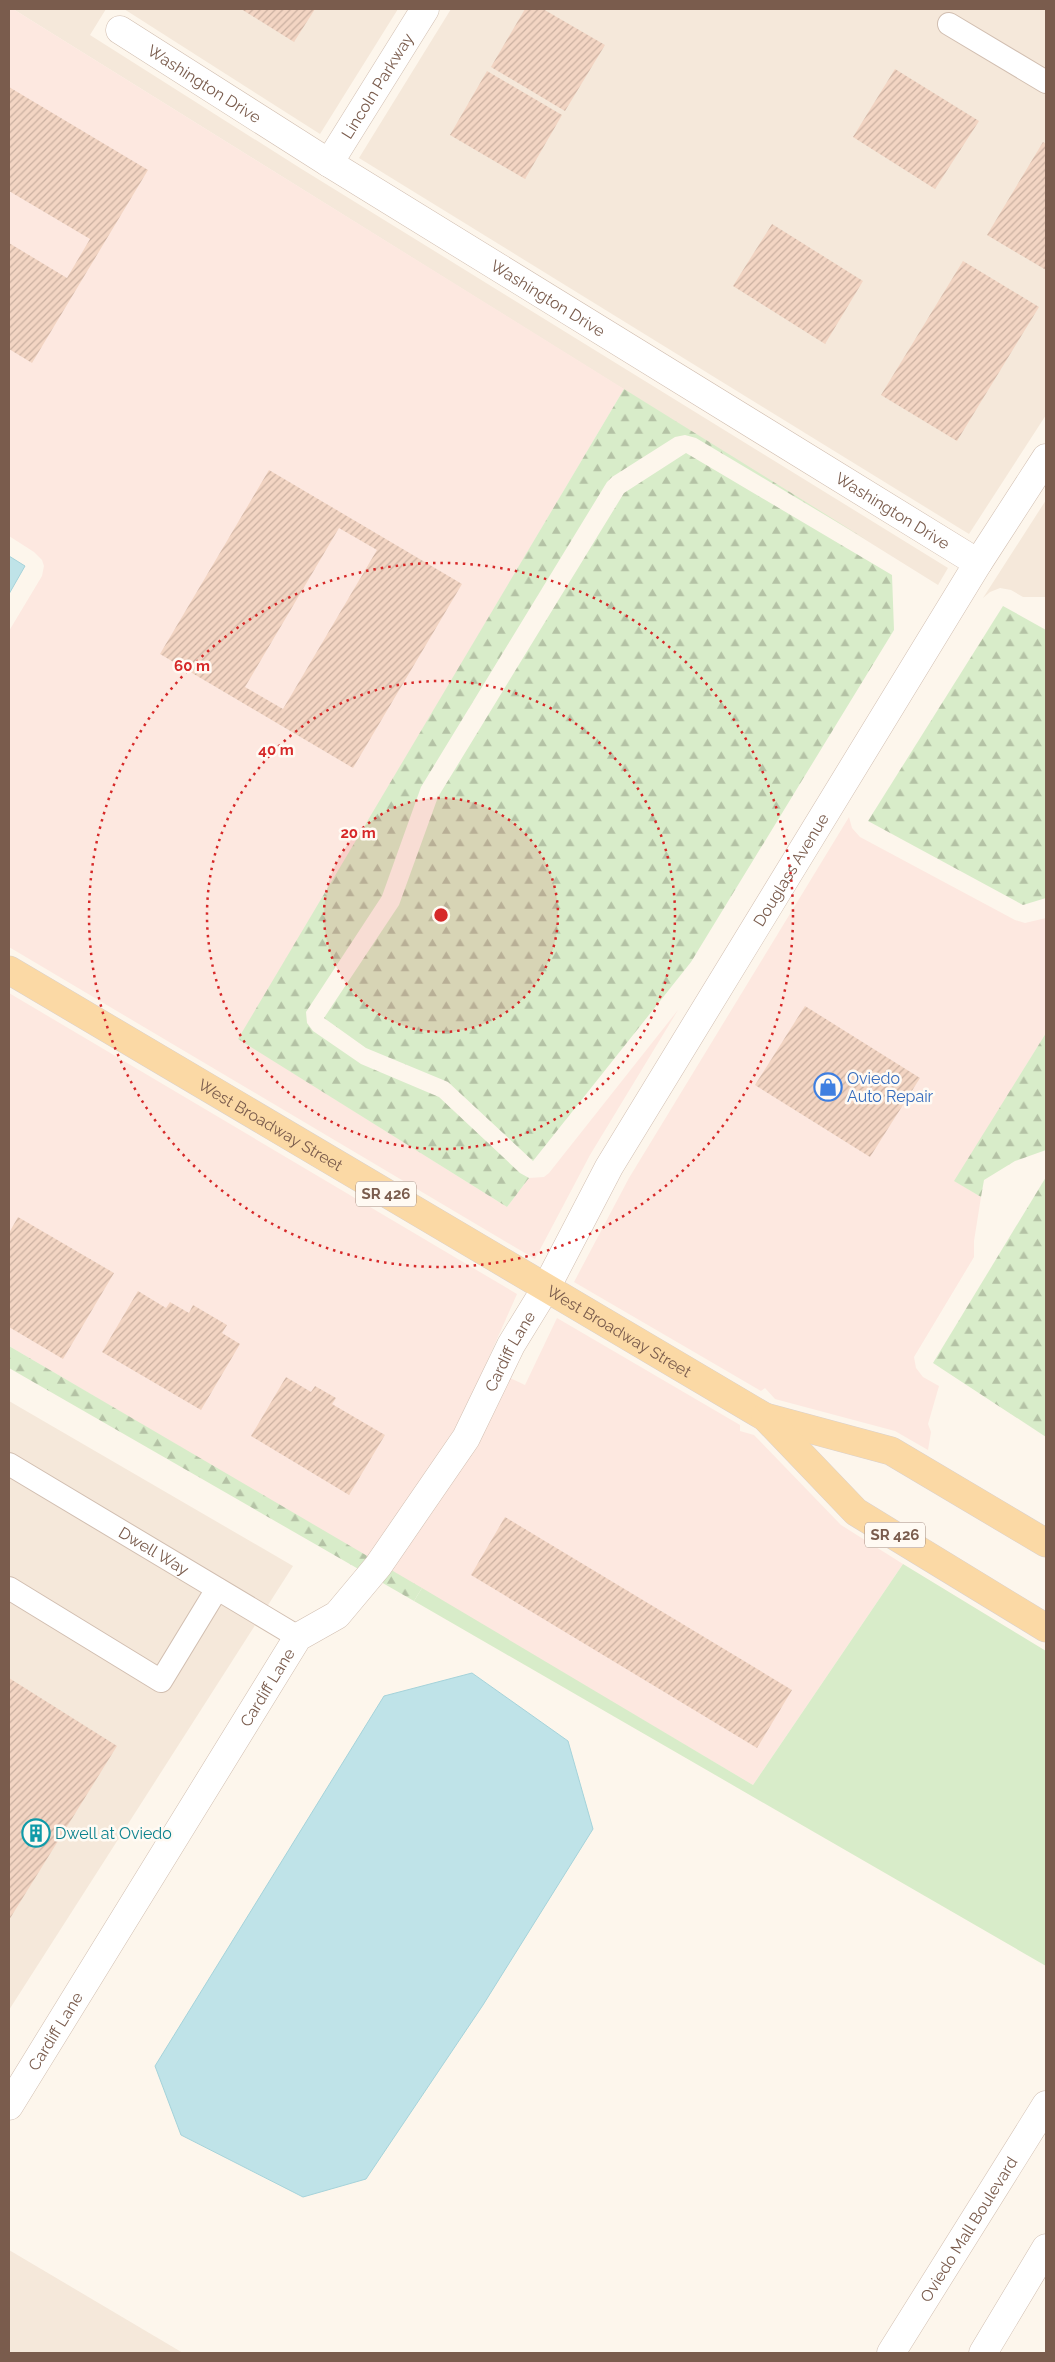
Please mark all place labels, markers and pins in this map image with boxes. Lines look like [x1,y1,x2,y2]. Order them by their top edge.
centre of rings [432,906,450,924]
place label: Oviedo Auto Repair [847,1069,934,1106]
shop icon: Oviedo Auto Repair [813,1072,843,1102]
building icon: Dwell at Oviedo [21,1818,51,1848]
place label: Dwell at Oviedo [55,1824,172,1843]

